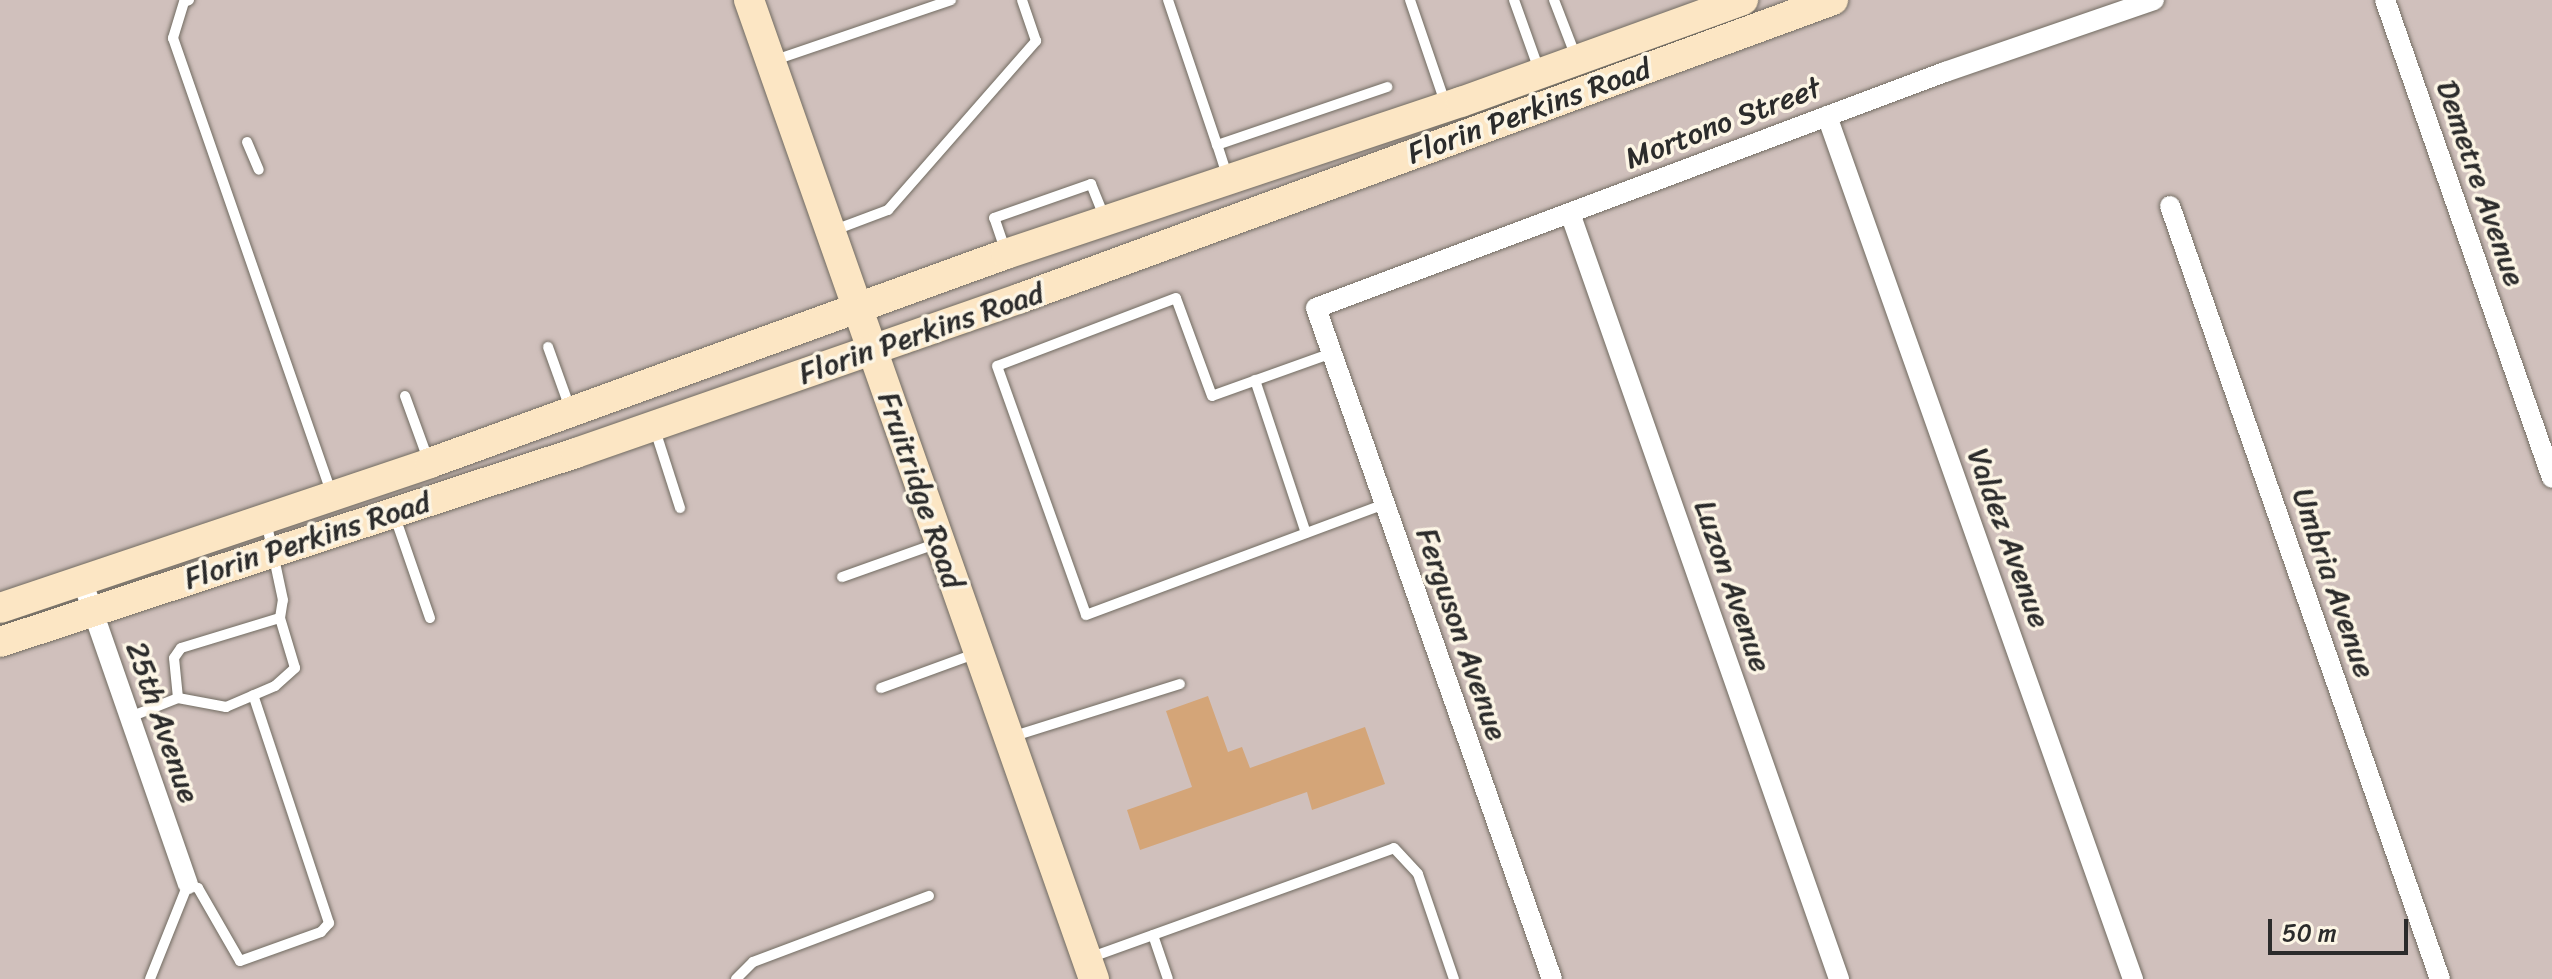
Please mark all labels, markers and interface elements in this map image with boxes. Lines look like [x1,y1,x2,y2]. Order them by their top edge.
street label: Florin Perkins Road [1402,50,1656,172]
street label: Mortono Street [1620,69,1826,177]
street label: Demetre Avenue [2429,75,2533,291]
street label: Florin Perkins Road [794,274,1048,392]
street label: Fruitridge Road [871,387,971,593]
street label: Valdez Avenue [1960,443,2058,633]
street label: Florin Perkins Road [179,483,435,597]
street label: Umbria Avenue [2285,483,2383,683]
street label: Luzon Avenue [1687,495,1779,677]
street label: Ferguson Avenue [1409,523,1515,745]
street label: 25th Avenue [119,637,207,807]
scale bar [2272,903,2412,953]
text: 50 m [2282,912,2337,954]

